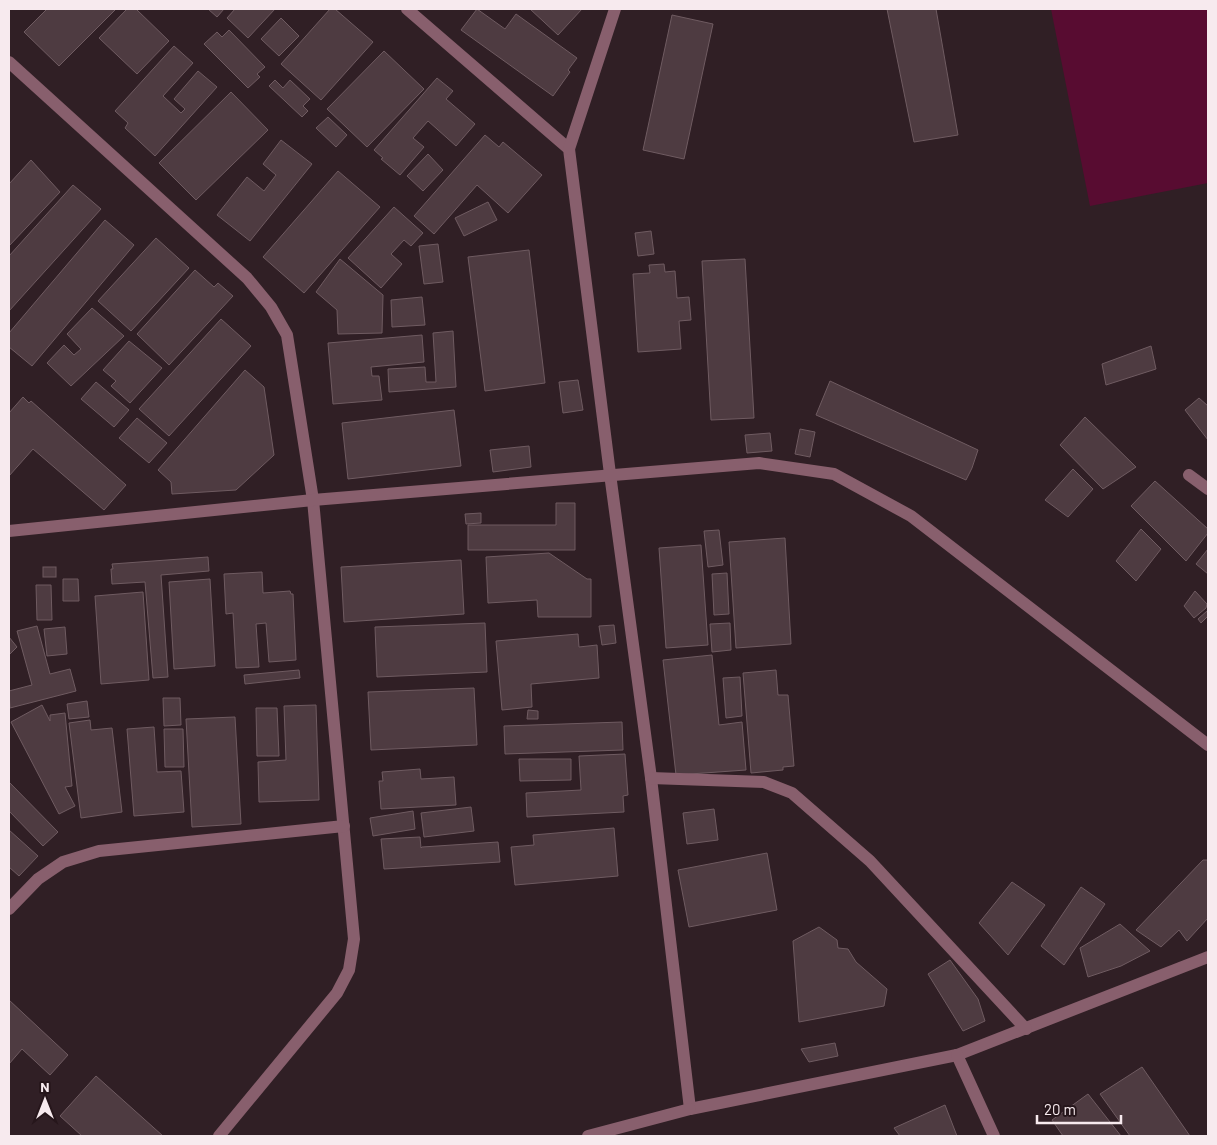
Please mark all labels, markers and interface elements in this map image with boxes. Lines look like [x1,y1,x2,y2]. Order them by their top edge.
north arrow [20,1075,70,1125]
text: N [40,1078,50,1095]
scale bar [1037,1092,1121,1124]
text: 20 m [1044,1100,1076,1118]

